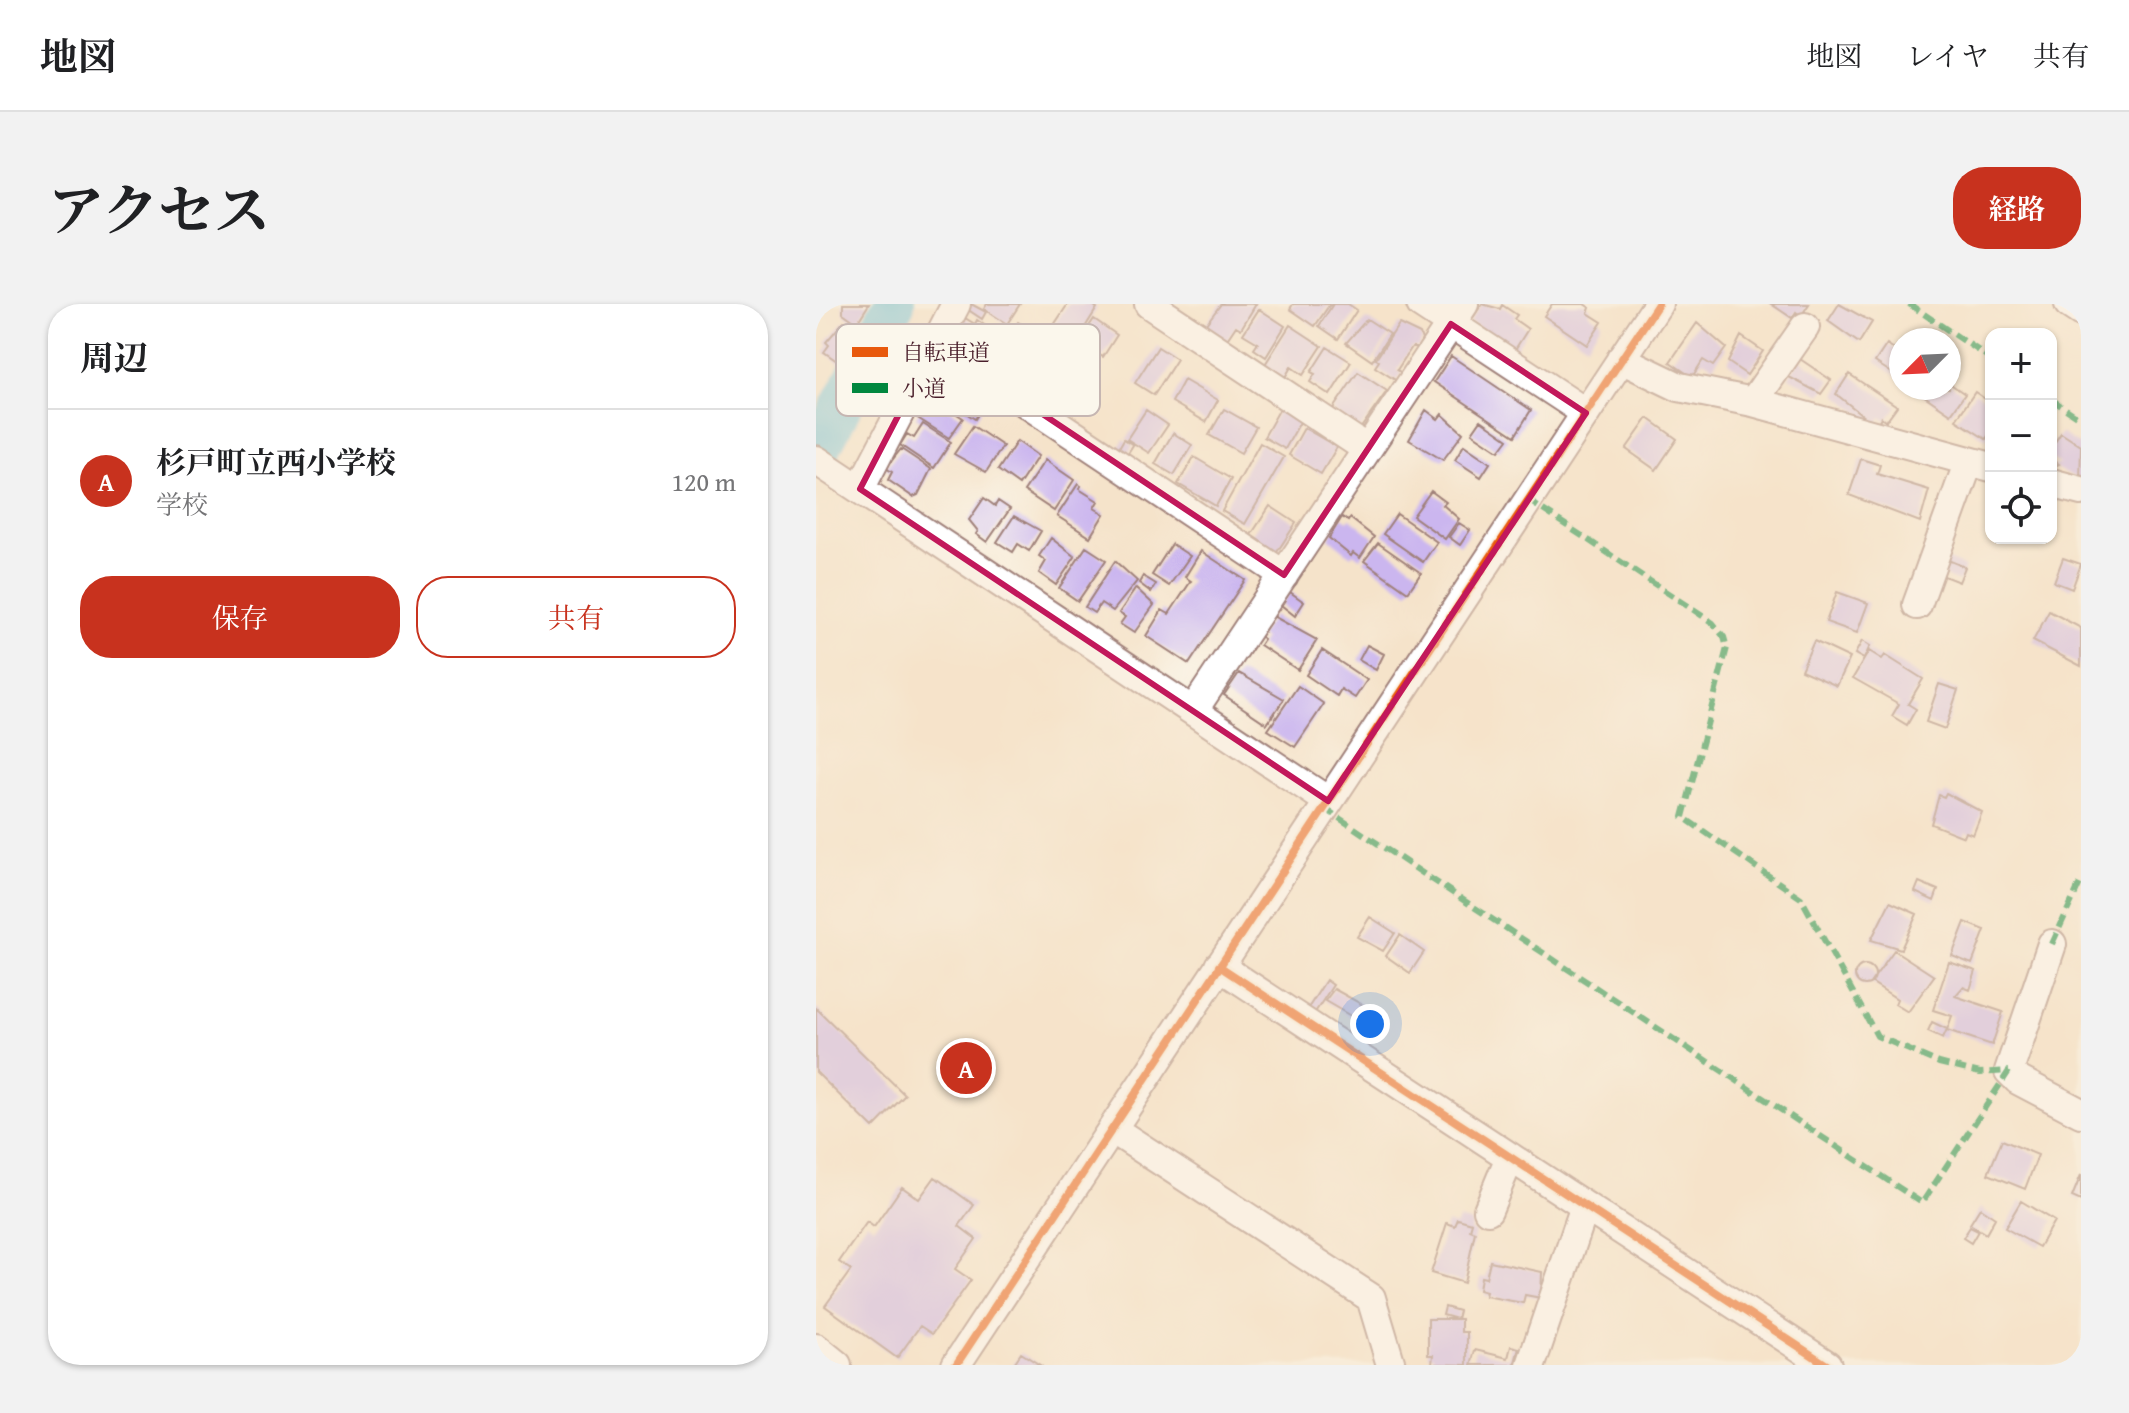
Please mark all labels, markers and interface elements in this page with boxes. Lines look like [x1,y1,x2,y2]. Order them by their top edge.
text: 地図 [40,28,116,84]
text: 地図 [1806,35,1862,76]
text: レイヤ [1906,35,1989,76]
text: 共有 [2033,35,2089,76]
button: 経路 [1953,167,2081,249]
text: アクセス [48,168,270,251]
legend [836,324,1100,416]
north arrow [1889,328,1961,400]
map controls [1985,328,2057,544]
button: + [1985,328,2057,400]
text: 周辺 [80,333,148,382]
text: 自転車道 [902,336,990,368]
text: 小道 [902,372,946,404]
button: − [1985,400,2057,472]
text: 杉戸町立西小学校 [156,440,396,484]
text: A [98,462,114,501]
text: 120 m [671,462,736,501]
button: locate [1985,472,2057,544]
text: 学校 [156,485,208,524]
button: 保存 [80,576,400,658]
button: 共有 [416,576,736,658]
your location [1350,1004,1390,1044]
pin: A [940,1038,992,1098]

